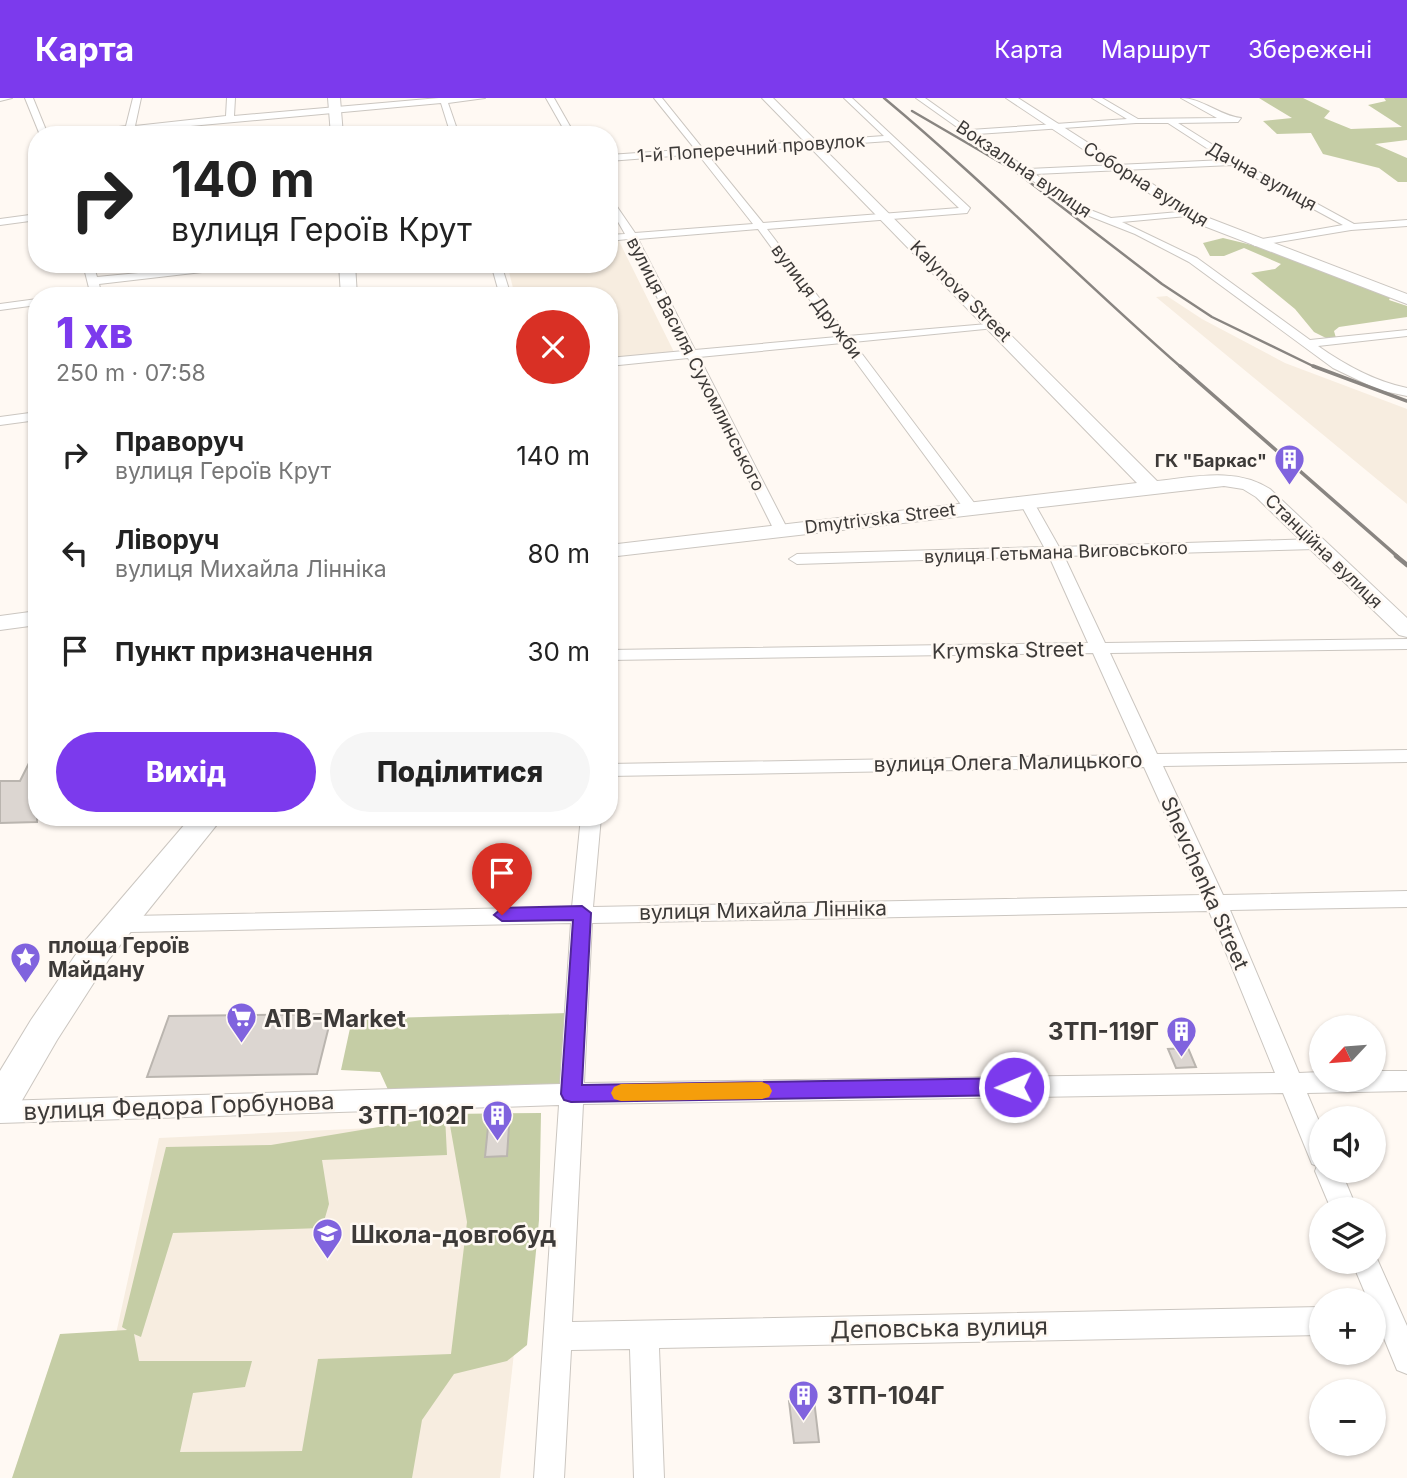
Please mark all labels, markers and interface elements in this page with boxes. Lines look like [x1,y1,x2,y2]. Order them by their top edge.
text: Карта [35,29,134,69]
text: Карта [994,35,1063,64]
text: Маршрут [1101,35,1210,64]
text: Збережені [1248,35,1372,64]
street label: Вокзальна вулиця [952,116,1096,222]
street label: 1-й Поперечний провулок [636,130,866,166]
street label: Соборна вулиця [1080,137,1212,231]
street label: Дачна вулиця [1203,137,1321,215]
text: 140 m [171,150,315,209]
icon: right [56,154,147,245]
text: вулиця Героїв Крут [171,210,472,249]
street label: вулиця Василя Сухомлинського [623,233,769,495]
street label: Kalynova Street [906,236,1016,346]
street label: вулиця Дружби [767,240,867,362]
text: 1 хв [56,307,133,358]
button: close [516,310,590,384]
text: 250 m · 07:58 [56,359,206,387]
text: Праворуч [115,426,244,457]
icon: right [56,436,94,474]
text: 140 m [516,440,590,471]
building icon: ГК "Баркас" [1273,443,1307,487]
place label: ГК "Баркас" [1155,450,1267,471]
text: вулиця Героїв Крут [115,457,331,485]
street label: Станційна вулиця [1261,490,1387,612]
street label: Dmytrivska Street [803,498,957,538]
text: Ліворуч [115,524,219,555]
icon: left [56,534,94,572]
street label: вулиця Гетьмана Виговського [924,537,1188,567]
text: 80 m [527,538,590,569]
text: вулиця Михайла Лінніка [115,555,387,583]
icon: arrive [56,632,94,670]
text: Пункт призначення [115,636,373,667]
text: 30 m [527,636,590,667]
street label: Krymska Street [932,636,1084,664]
button: Вихід [56,732,316,812]
button: Поділитися [330,732,590,812]
street label: вулиця Олега Малицького [873,747,1143,777]
street label: Shevchenka Street [1156,793,1254,973]
pin [472,843,532,915]
icon: arrive [483,854,521,892]
street label: вулиця Михайла Лінніка [639,895,887,925]
place label: площа Героїв Майдану [48,933,190,982]
place icon: площа Героїв Майдану [8,940,42,984]
supermarket icon: ATB-Market [224,1001,258,1045]
place label: ATB-Market [264,1004,406,1033]
building icon: ЗТП-119Г [1165,1014,1199,1058]
north arrow [1309,1015,1386,1092]
map controls [1309,1015,1386,1456]
place label: ЗТП-119Г [1048,1017,1159,1046]
position arrow [977,1050,1051,1124]
street label: вулиця Федора Горбунова [23,1086,335,1126]
building icon: ЗТП-102Г [480,1098,514,1142]
place label: ЗТП-102Г [358,1101,474,1130]
button: sound [1309,1106,1386,1183]
button: layers [1309,1197,1386,1274]
school or university icon: Школа-довгобуд [311,1217,345,1261]
place label: Школа-довгобуд [351,1220,556,1249]
button: + [1309,1288,1386,1365]
street label: Деповська вулиця [830,1312,1048,1344]
building icon: ЗТП-104Г [787,1378,821,1422]
button: − [1309,1379,1386,1456]
place label: ЗТП-104Г [827,1381,944,1410]

